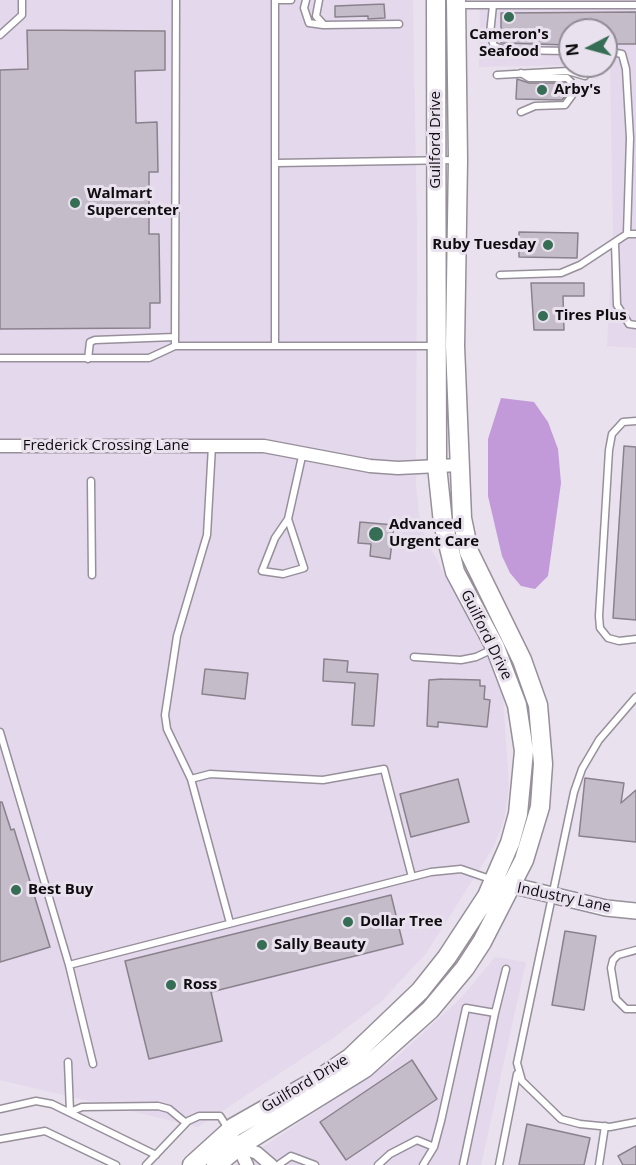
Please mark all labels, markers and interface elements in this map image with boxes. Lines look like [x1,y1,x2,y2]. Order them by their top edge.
marker: Cameron's Seafood [502,10,516,24]
north arrow [558,18,618,78]
place label: Cameron's Seafood [469,26,549,61]
text: N [560,42,584,57]
place label: Arby's [554,81,601,99]
marker: Arby's [535,83,549,97]
street label: Guilford Drive [427,91,445,189]
place label: Walmart Supercenter [87,185,179,220]
marker: Walmart Supercenter [68,196,82,210]
place label: Ruby Tuesday [432,236,536,254]
marker: Ruby Tuesday [541,238,555,252]
place label: Tires Plus [555,307,627,325]
marker: Tires Plus [536,309,550,323]
street label: Frederick Crossing Lane [23,437,189,455]
place label: Advanced Urgent Care [389,516,479,551]
marker: Advanced Urgent Care [367,525,385,543]
street label: Guilford Drive [457,587,515,683]
street label: Industry Lane [515,879,613,917]
place label: Best Buy [28,881,93,899]
marker: Best Buy [9,883,23,897]
place label: Dollar Tree [360,913,443,931]
marker: Dollar Tree [341,915,355,929]
place label: Sally Beauty [274,936,366,954]
marker: Sally Beauty [255,938,269,952]
place label: Ross [183,976,217,994]
marker: Ross [164,978,178,992]
street label: Guilford Drive [259,1051,351,1117]

